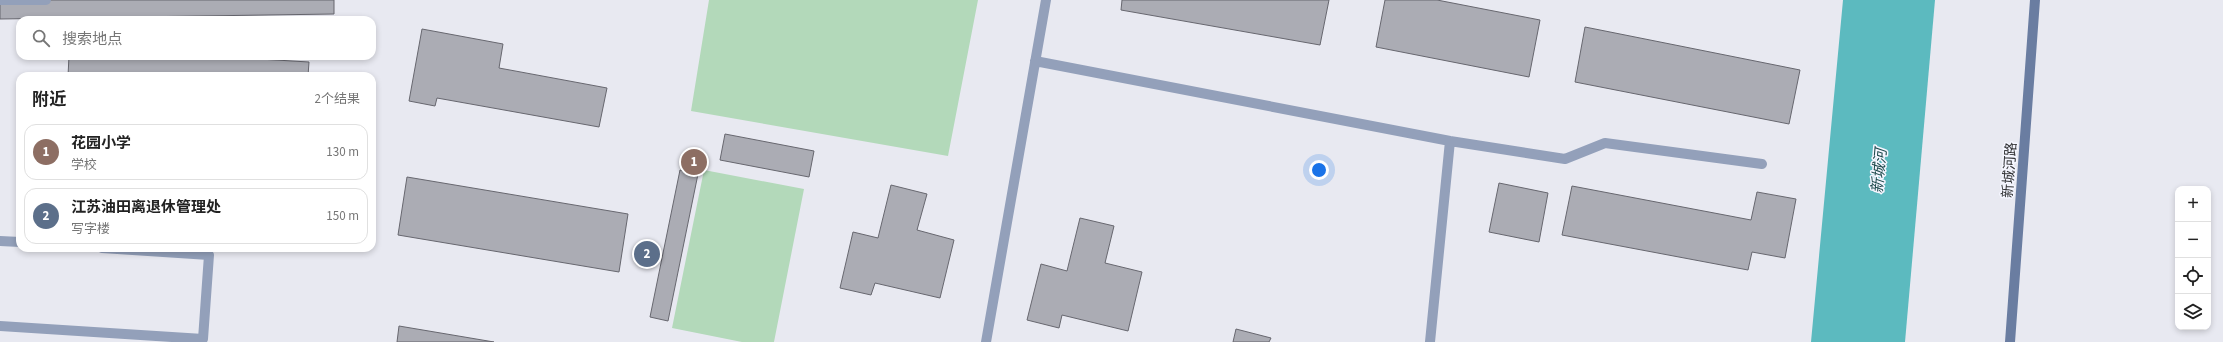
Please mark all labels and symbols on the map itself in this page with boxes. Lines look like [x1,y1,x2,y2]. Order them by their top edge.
street label: 新城河路 [1998,141,2022,199]
water label: 新城河 [1867,145,1892,194]
pin: 1 [681,147,707,177]
your location [1309,160,1329,180]
pin: 2 [634,239,660,269]

